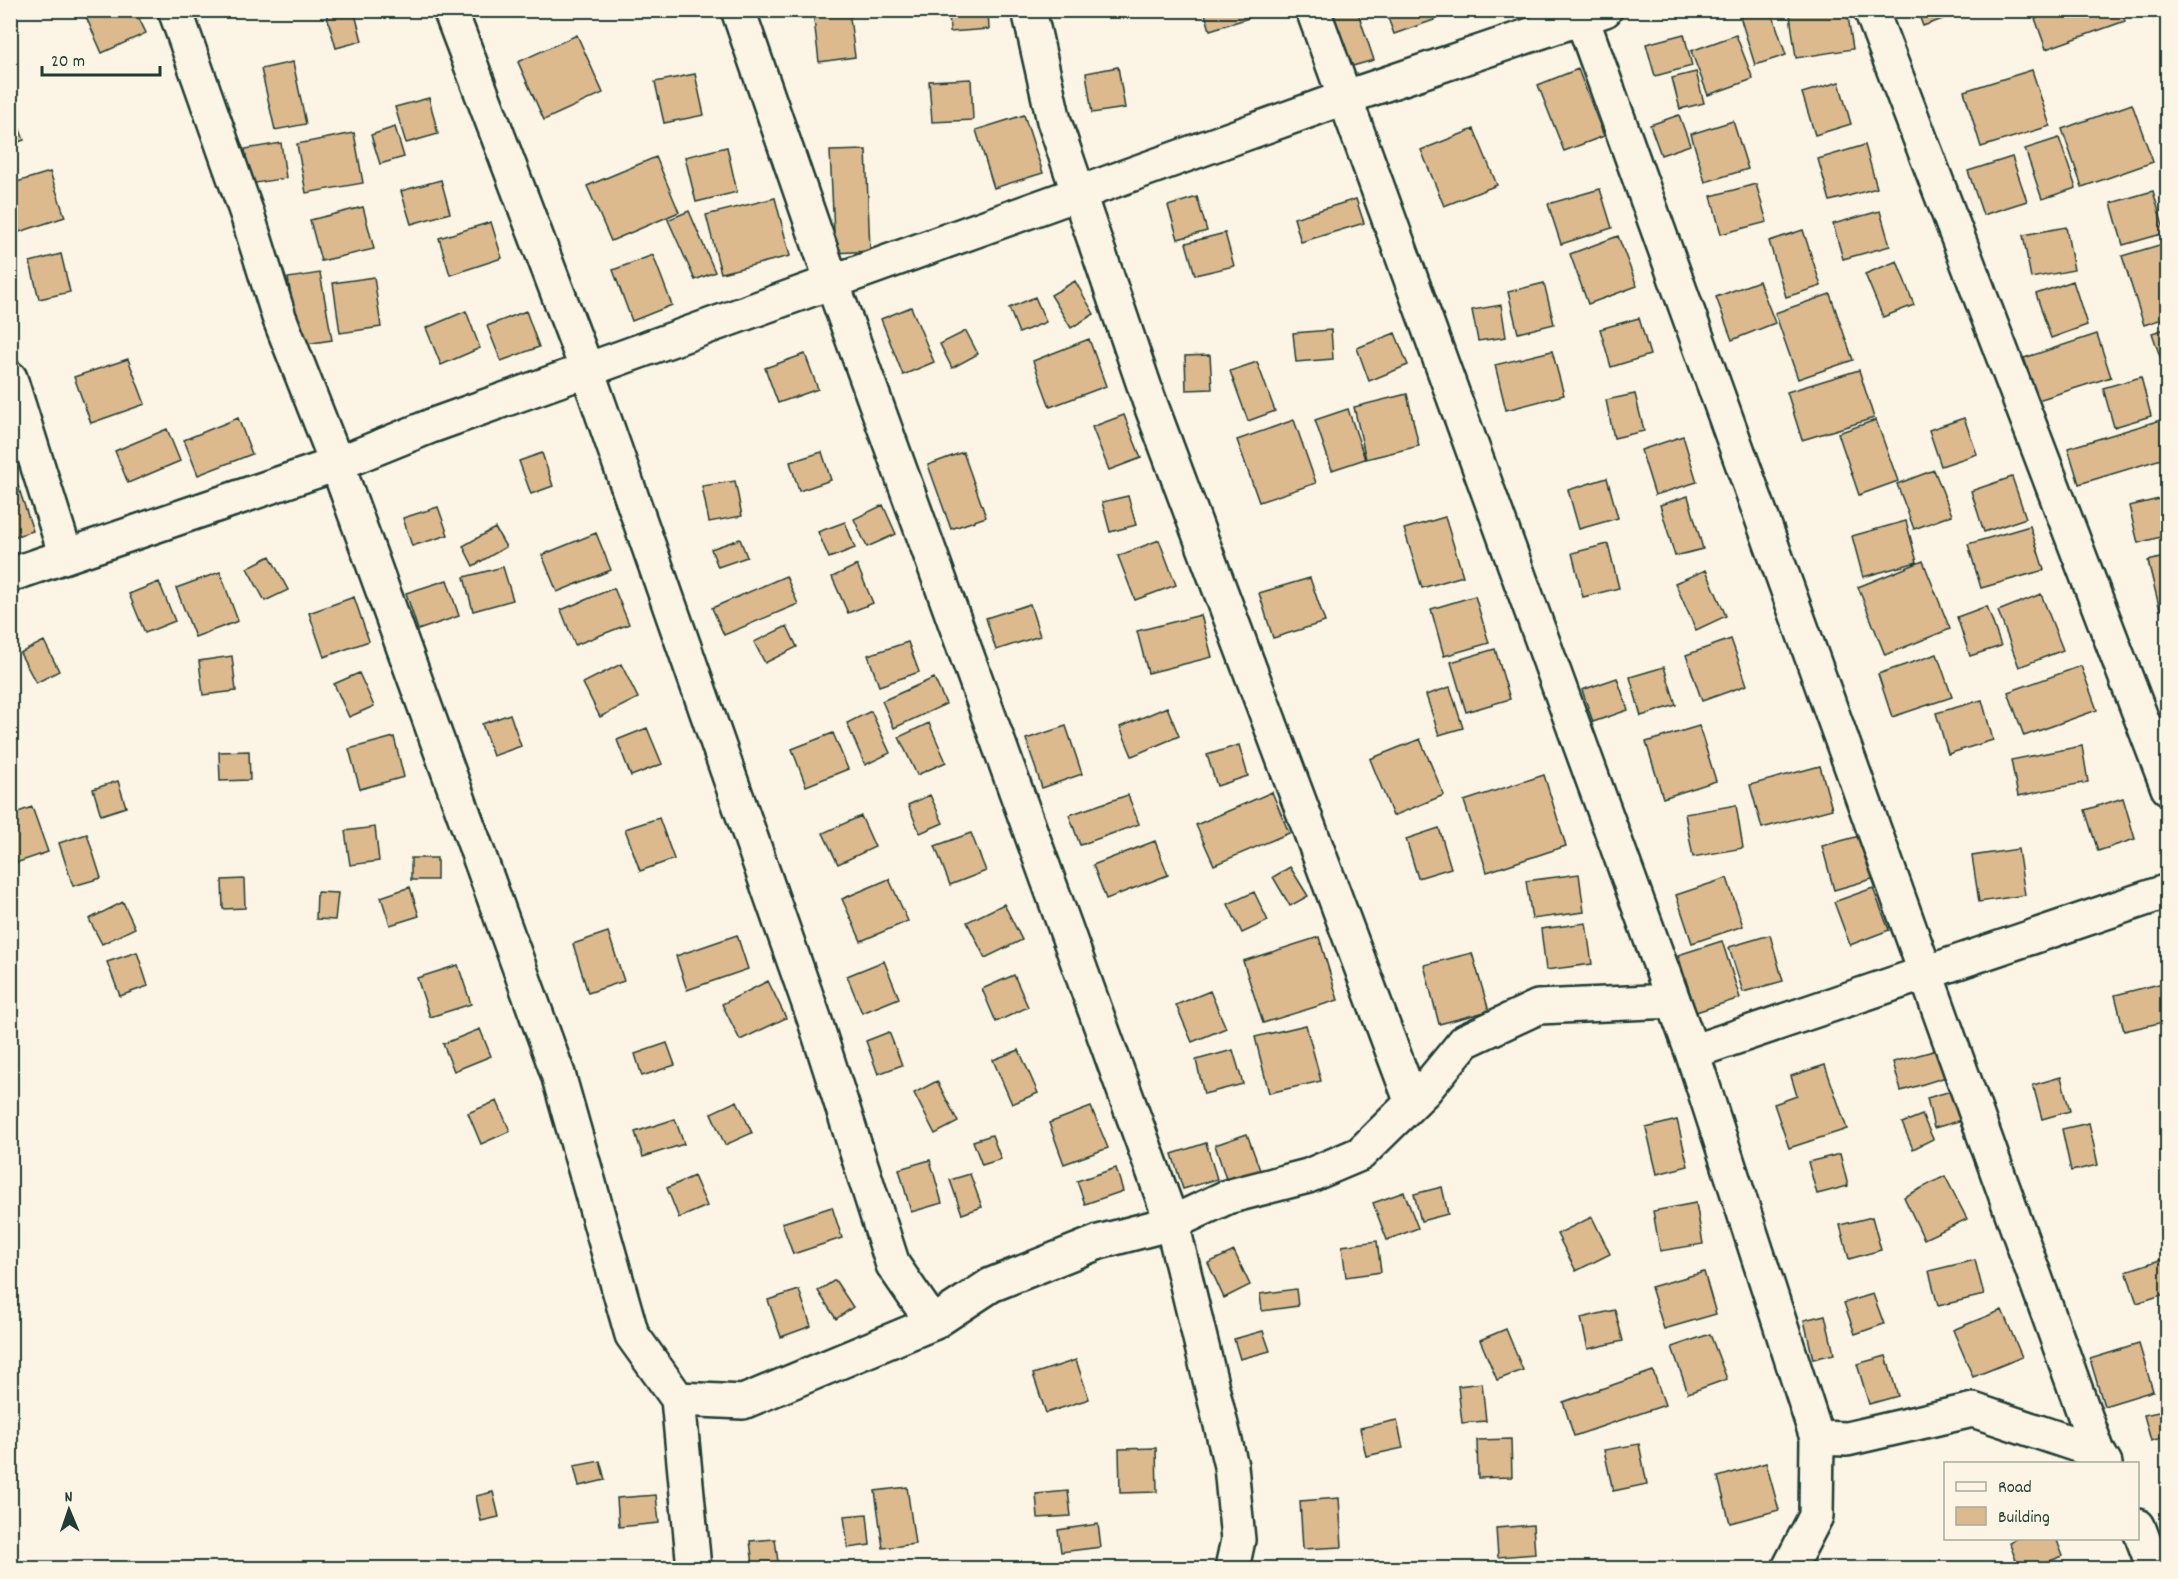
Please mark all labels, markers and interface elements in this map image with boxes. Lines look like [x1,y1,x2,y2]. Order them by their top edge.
scale bar [42,39,160,77]
text: 20 m [51,50,85,75]
legend [1944,1462,2139,1540]
text: Road [1998,1476,2032,1501]
north arrow [39,1480,99,1540]
text: N [64,1486,73,1509]
text: Building [1998,1506,2050,1531]

